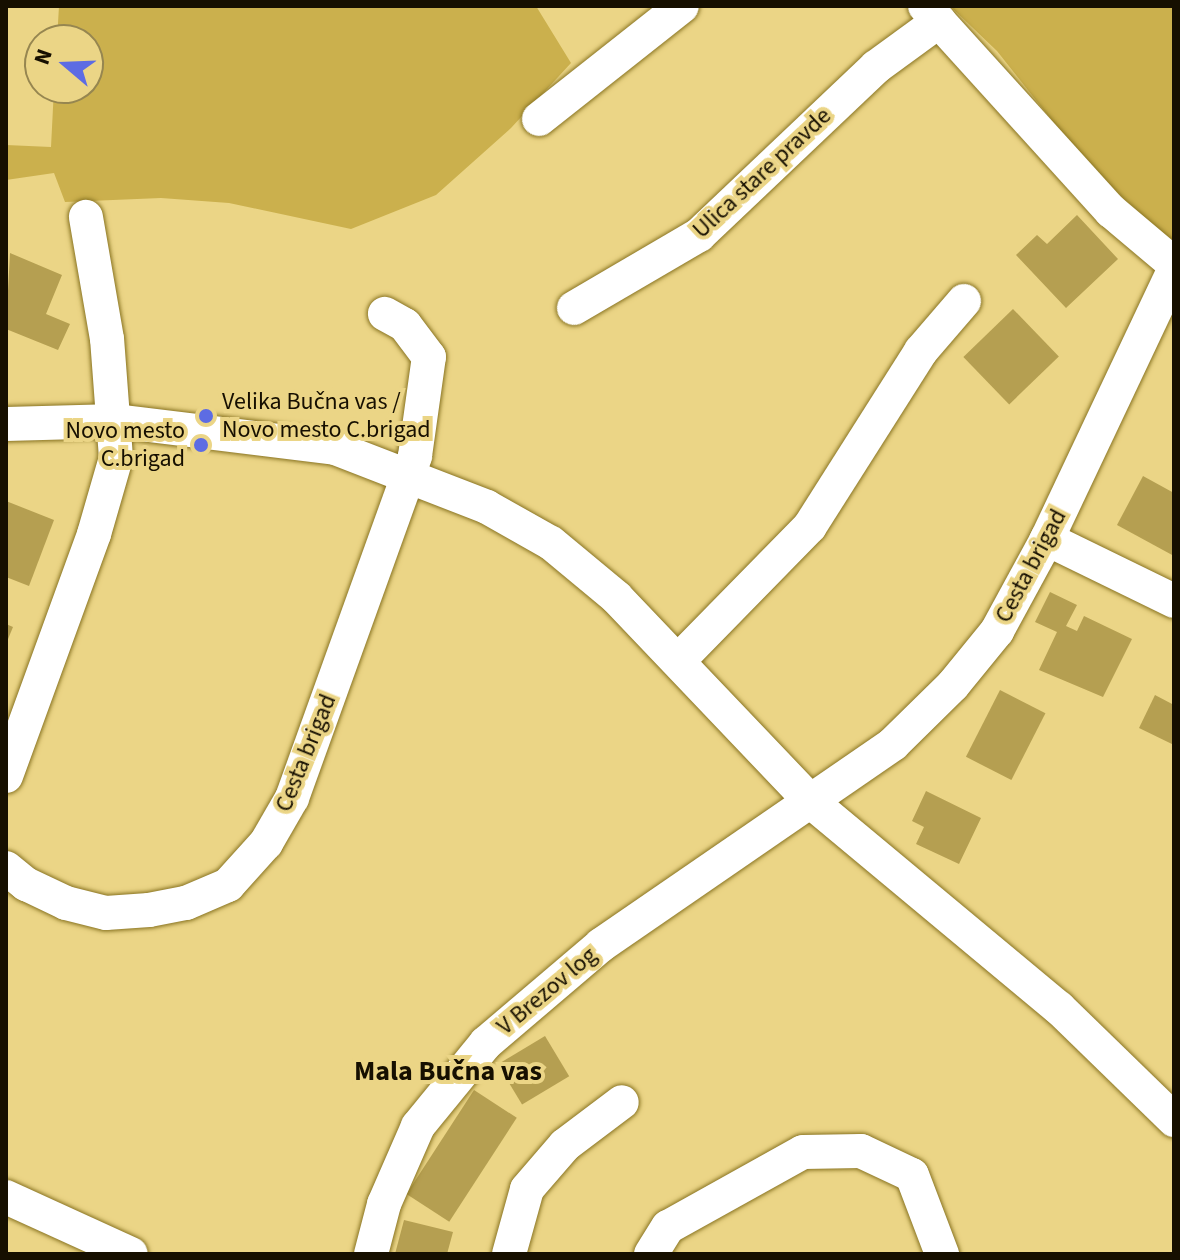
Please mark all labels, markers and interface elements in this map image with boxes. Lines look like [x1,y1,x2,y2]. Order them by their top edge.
north arrow [24,24,104,104]
text: N [26,45,61,69]
street label: Ulica stare pravde [687,102,837,244]
place label: Velika Bučna vas / Novo mesto C.brigad [222,388,431,444]
marker: Velika Bučna vas / Novo mesto C.brigad [197,407,215,425]
place label: Novo mesto C.brigad [65,417,185,473]
marker: Novo mesto C.brigad [192,436,210,454]
street label: Cesta brigad [989,504,1073,628]
street label: Cesta brigad [269,690,343,816]
street label: V Brezov log [491,941,603,1041]
district label: Mala Bučna vas [354,1054,542,1088]

